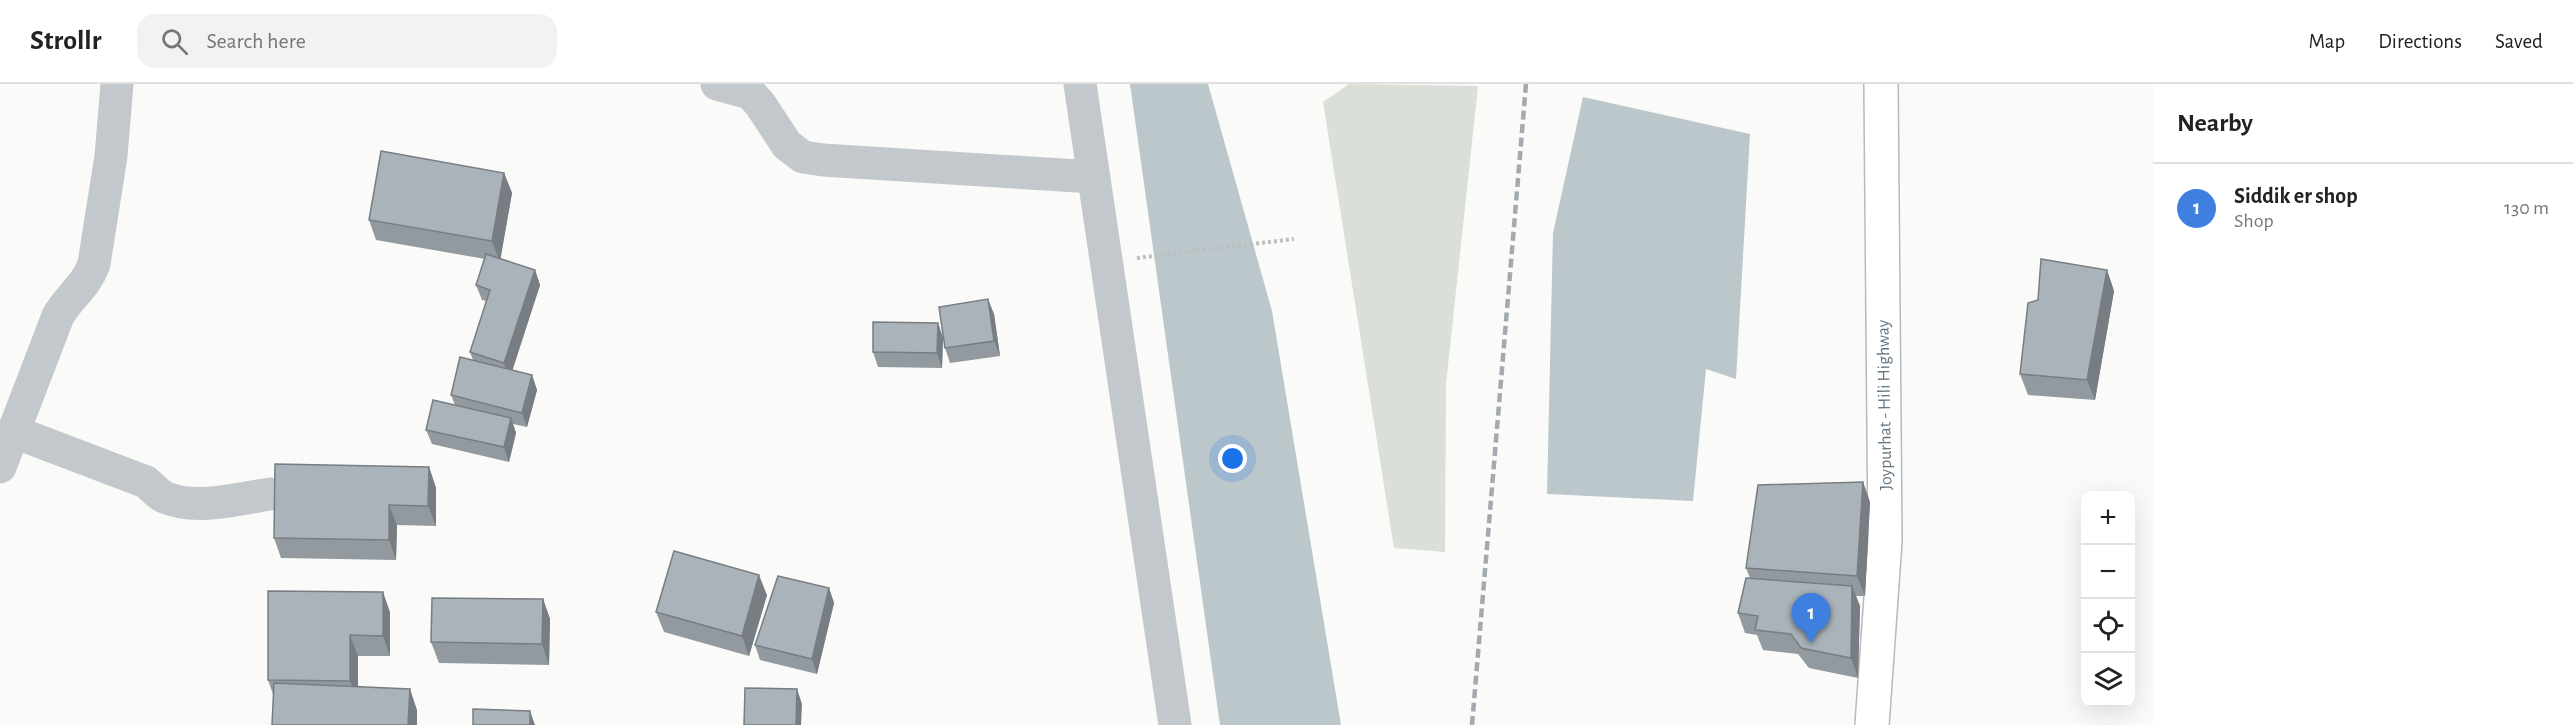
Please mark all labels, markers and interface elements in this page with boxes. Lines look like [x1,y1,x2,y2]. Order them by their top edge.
search box [137,14,557,68]
icon: search [158,25,191,58]
text: Strollr [30,27,101,55]
text: Search here [206,30,306,52]
text: Map [2309,31,2345,52]
text: Directions [2378,31,2462,52]
text: Saved [2495,31,2543,52]
text: Nearby [2177,110,2253,136]
text: Siddik er shop [2234,185,2358,207]
text: 1 [2193,198,2200,218]
text: 130 m [2504,198,2549,218]
text: Shop [2234,211,2274,231]
street label: Joypurhat - Hili Highway [1875,319,1895,491]
your location [1218,444,1247,473]
map controls [2081,491,2135,707]
button: + [2081,491,2135,545]
button: − [2081,545,2135,599]
pin: 1 [1792,594,1830,643]
button: locate [2081,599,2135,653]
button: layers [2081,653,2135,707]

